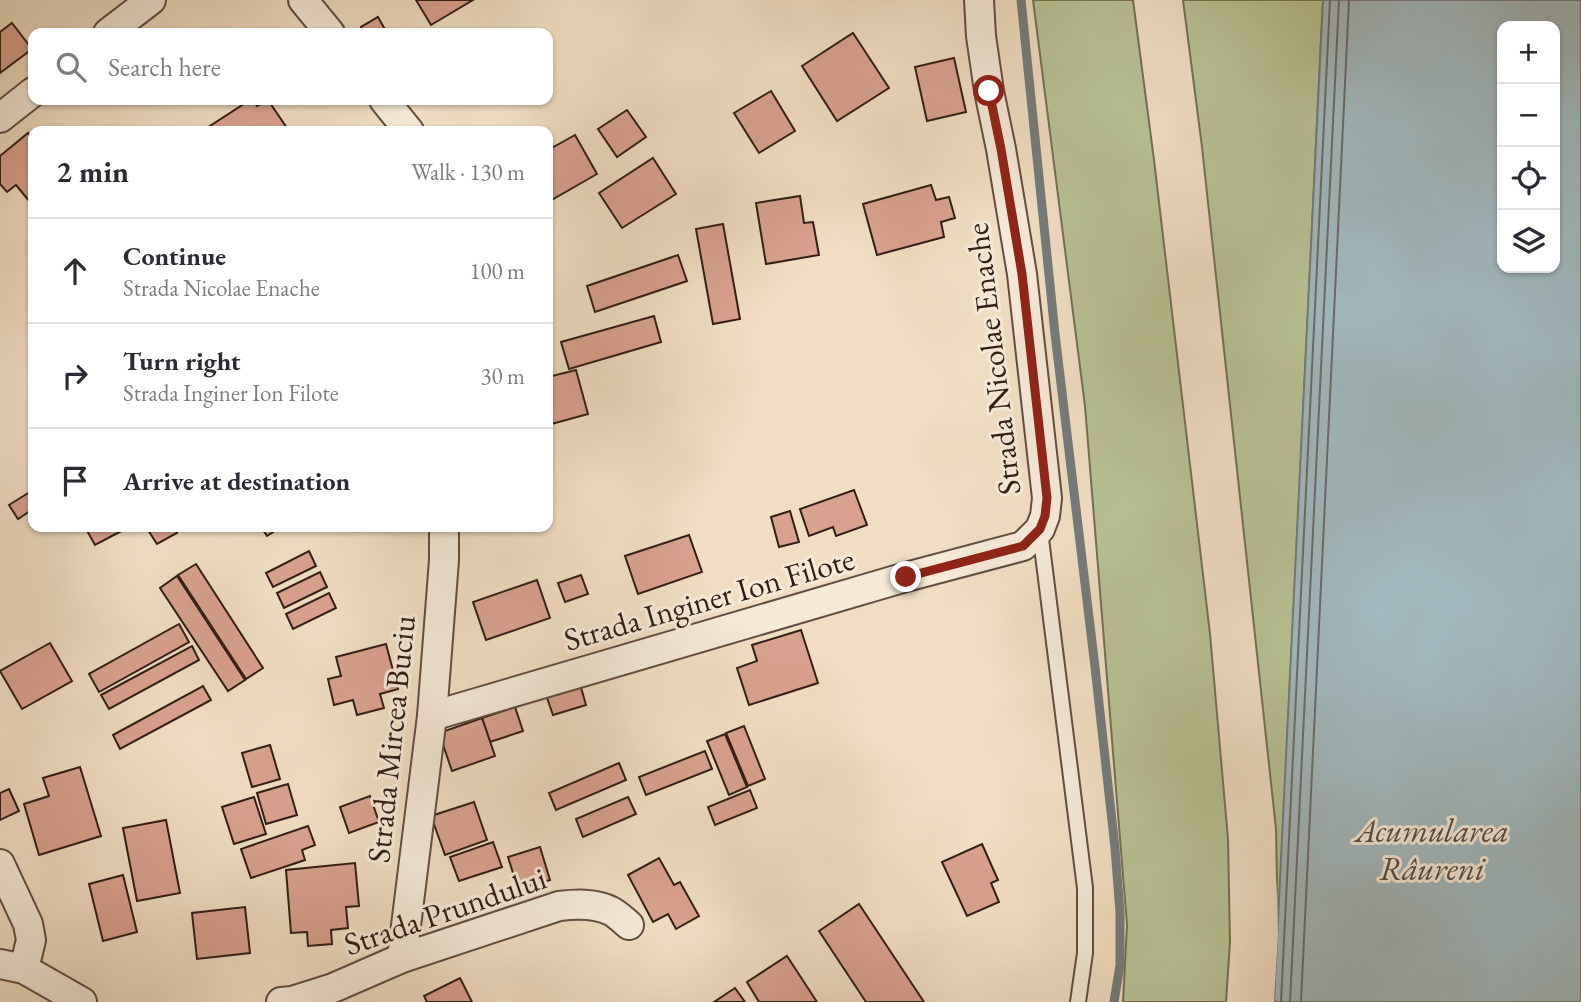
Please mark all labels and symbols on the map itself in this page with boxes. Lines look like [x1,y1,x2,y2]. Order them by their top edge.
route start [973,75,1004,106]
street label: Strada Nicolae Enache [955,221,1031,497]
street label: Strada Inginer Ion Filote [559,537,859,661]
route end [890,561,921,592]
street label: Strada Mircea Buciu [357,613,425,865]
water label: Acumularea Râureni [1352,809,1509,890]
street label: Strada Prundului [338,857,552,965]

